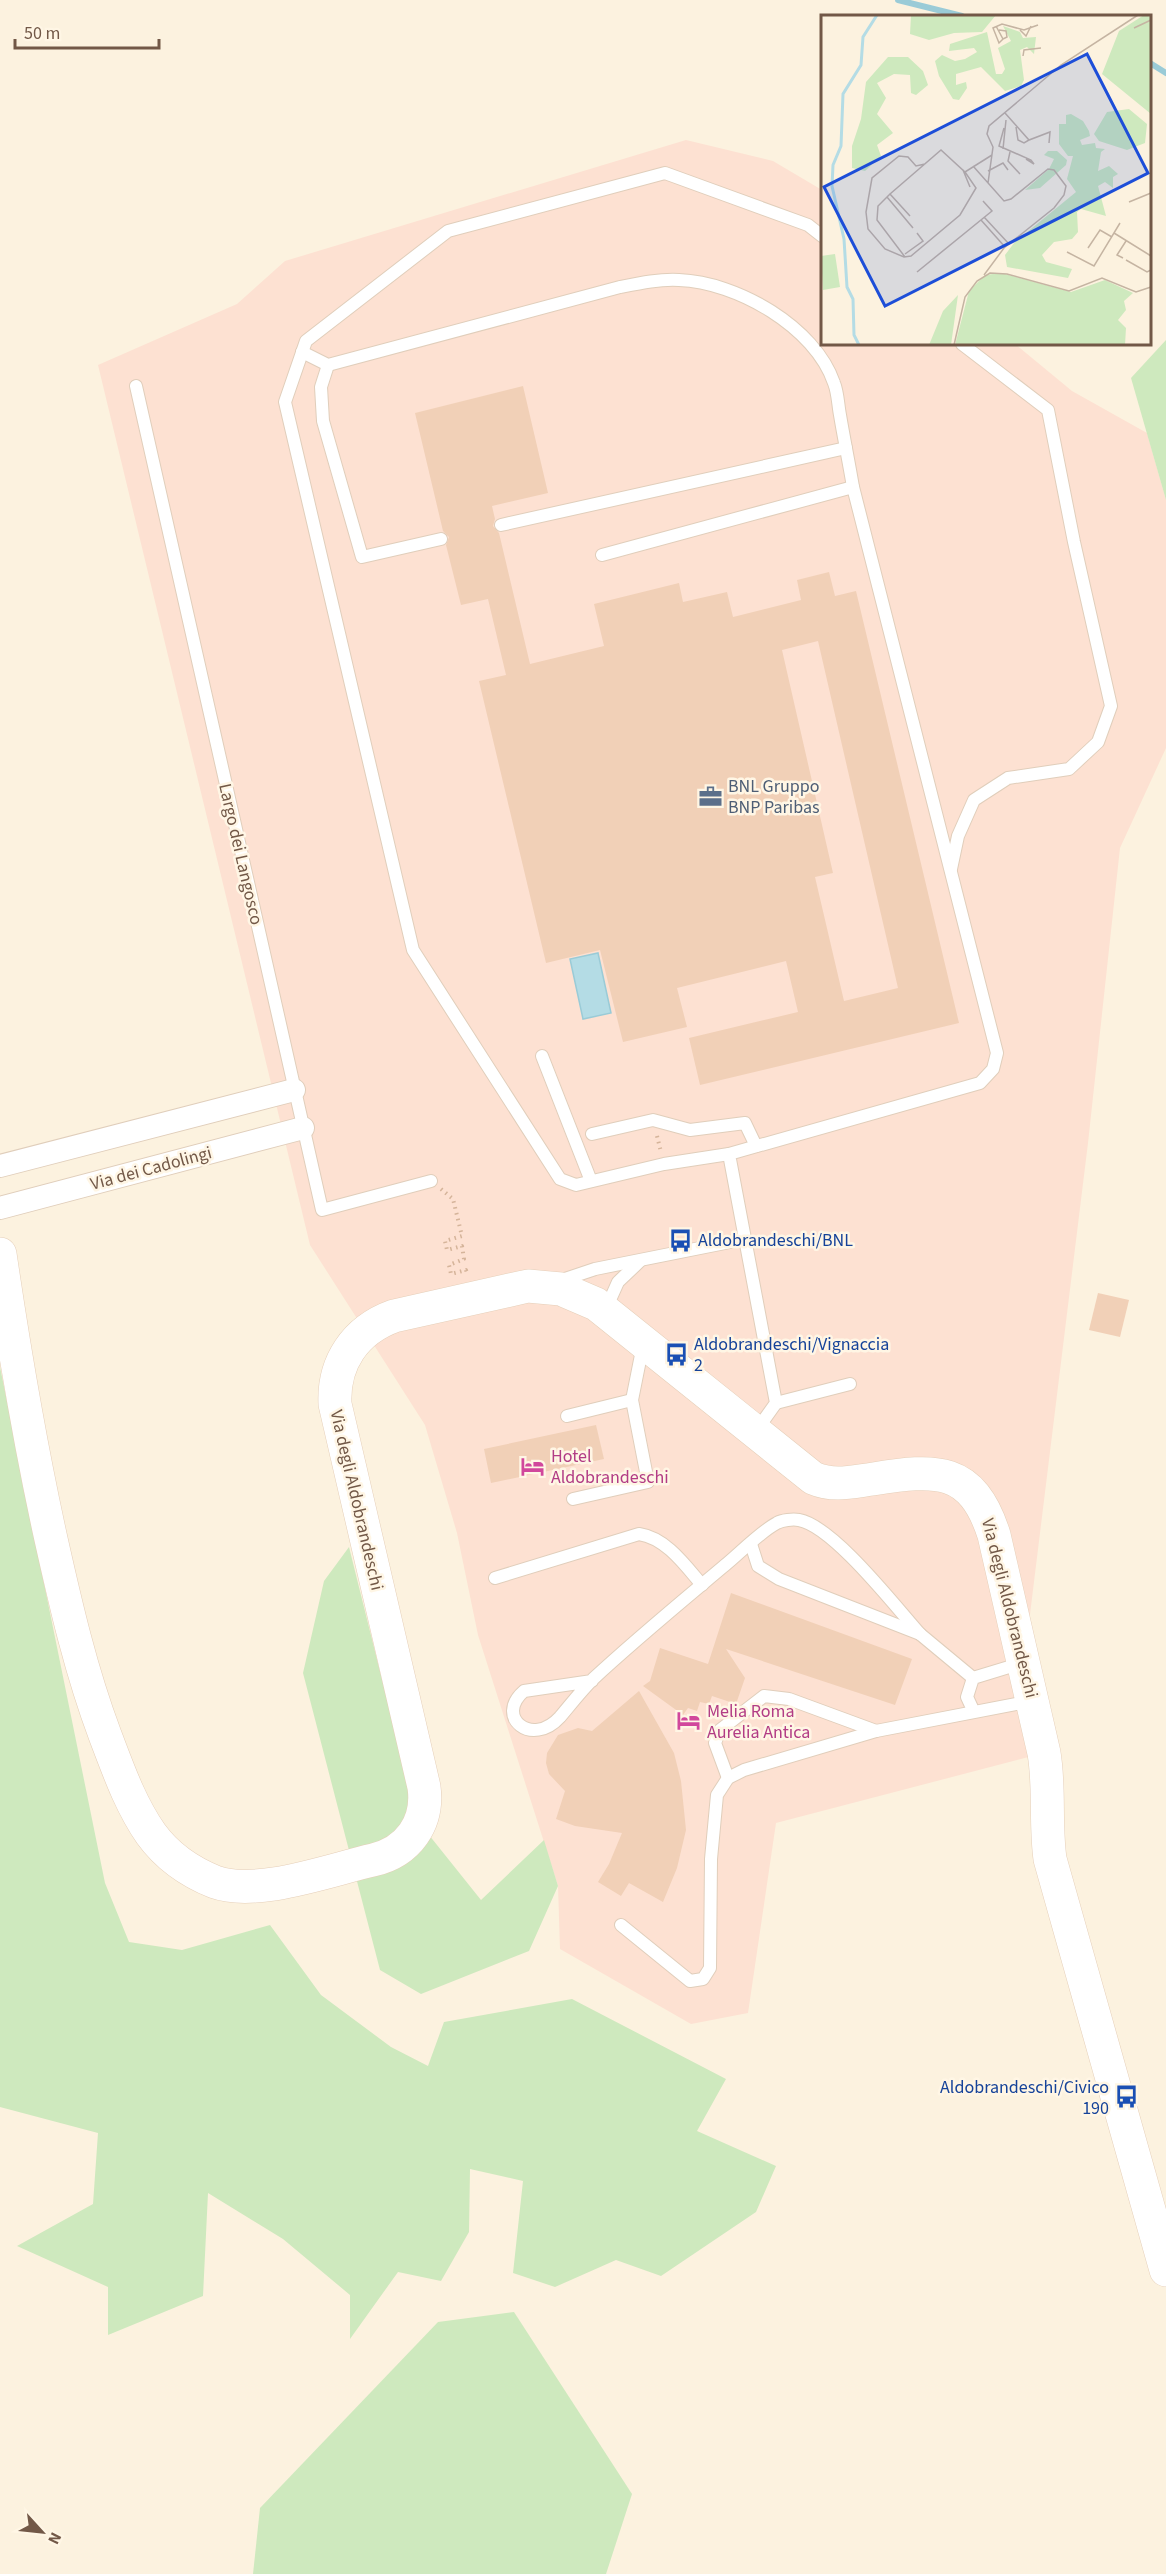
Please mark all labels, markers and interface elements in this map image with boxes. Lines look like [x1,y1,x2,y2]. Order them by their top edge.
scale bar [15,12,159,50]
inset map [821,15,1151,345]
text: 50 m [24,21,60,46]
place label: BNL Gruppo BNP Paribas [728,774,820,820]
street label: Largo dei Langosco [212,781,269,927]
office icon: BNL Gruppo BNP Paribas [697,783,723,809]
street label: Via dei Cadolingi [88,1140,215,1197]
bus stop icon: Aldobrandeschi/BNL [667,1227,693,1253]
place label: Aldobrandeschi/BNL [698,1228,853,1253]
place label: Aldobrandeschi/Vignaccia 2 [694,1332,889,1378]
bus stop icon: Aldobrandeschi/Vignaccia 2 [663,1341,689,1367]
street label: Via degli Aldobrandeschi [324,1407,389,1593]
place label: Hotel Aldobrandeschi [551,1444,669,1490]
hotel icon: Hotel Aldobrandeschi [520,1453,546,1479]
street label: Via degli Aldobrandeschi [975,1516,1044,1701]
place label: Melia Roma Aurelia Antica [707,1699,810,1745]
hotel icon: Melia Roma Aurelia Antica [676,1708,702,1734]
place label: Aldobrandeschi/Civico 190 [940,2075,1109,2121]
bus stop icon: Aldobrandeschi/Civico 190 [1114,2084,1140,2110]
north arrow [12,2502,72,2562]
text: N [42,2529,67,2548]

